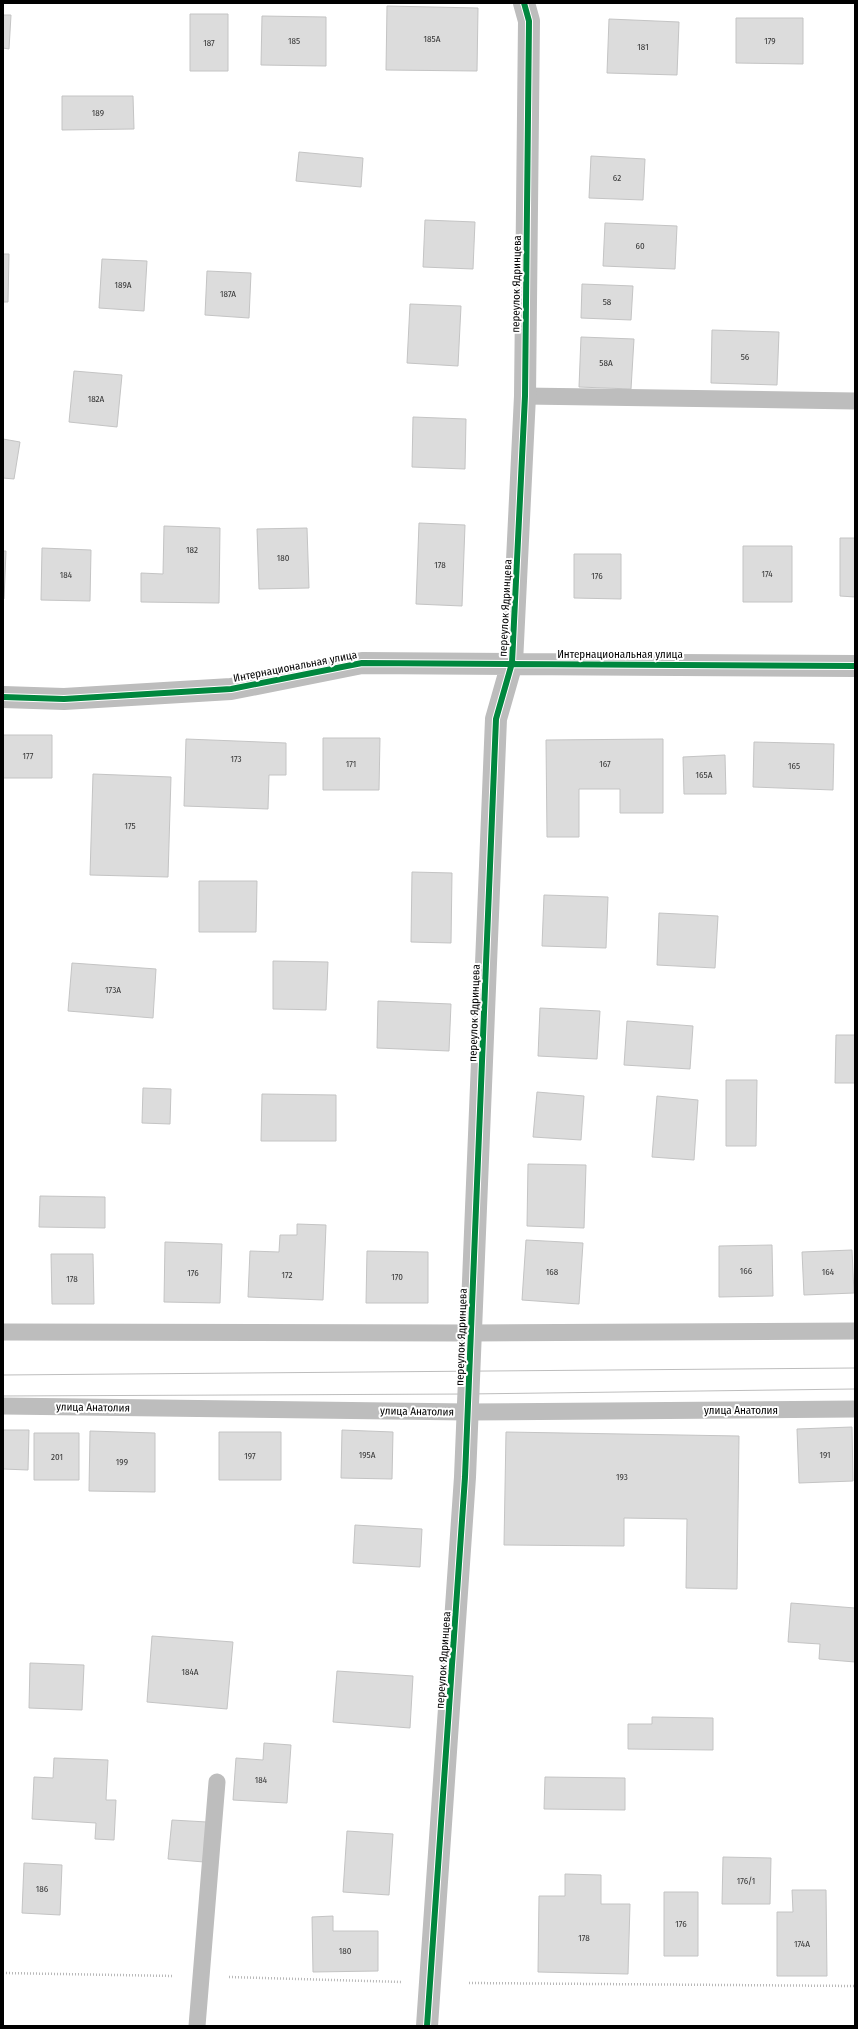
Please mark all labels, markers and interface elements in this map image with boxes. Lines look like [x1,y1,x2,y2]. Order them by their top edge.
house number: 185А [424,34,441,44]
house number: 185 [288,36,300,46]
house number: 179 [764,36,776,46]
house number: 187 [203,38,215,48]
house number: 181 [637,42,649,52]
house number: 189 [92,108,104,118]
house number: 62 [613,173,621,183]
street label: переулок Ядринцева [509,235,524,333]
house number: 60 [635,241,645,251]
house number: 189А [115,280,132,290]
house number: 187А [220,289,236,299]
house number: 58 [603,297,612,307]
house number: 56 [741,352,750,362]
house number: 58А [599,358,613,368]
house number: 182А [88,394,105,404]
house number: 182 [186,545,198,555]
house number: 180 [277,553,290,563]
street label: переулок Ядринцева [496,559,515,657]
house number: 178 [434,560,446,570]
house number: 174 [761,569,773,579]
house number: 184 [60,570,73,580]
house number: 176 [591,571,603,581]
street label: Интернациональная улица [232,648,358,685]
street label: Интернациональная улица [557,648,683,661]
house number: 177 [23,751,34,761]
house number: 173 [230,754,242,764]
house number: 171 [346,759,356,769]
house number: 167 [599,759,611,769]
house number: 165 [788,761,800,771]
house number: 165А [696,770,713,780]
house number: 175 [124,821,136,831]
street label: переулок Ядринцева [466,964,483,1062]
house number: 173А [105,985,121,995]
house number: 166 [740,1266,753,1276]
house number: 168 [546,1267,559,1277]
house number: 164 [822,1267,835,1277]
house number: 176 [187,1268,199,1278]
house number: 172 [281,1270,293,1280]
house number: 170 [391,1272,403,1282]
house number: 178 [66,1274,78,1284]
street label: переулок Ядринцева [453,1288,470,1386]
street label: улица Анатолия [56,1400,130,1415]
street label: улица Анатолия [380,1404,454,1419]
street label: улица Анатолия [704,1404,778,1417]
house number: 195А [359,1450,376,1460]
house number: 191 [819,1450,831,1460]
house number: 197 [244,1451,256,1461]
house number: 201 [51,1452,63,1462]
house number: 199 [116,1457,128,1467]
house number: 193 [616,1472,628,1482]
street label: переулок Ядринцева [434,1611,453,1709]
house number: 184А [181,1667,199,1677]
house number: 184 [255,1775,268,1785]
house number: 176/1 [737,1876,755,1886]
house number: 186 [36,1884,49,1894]
house number: 176 [675,1919,687,1929]
house number: 178 [578,1933,590,1943]
house number: 174А [794,1939,810,1949]
house number: 180 [339,1946,352,1956]

